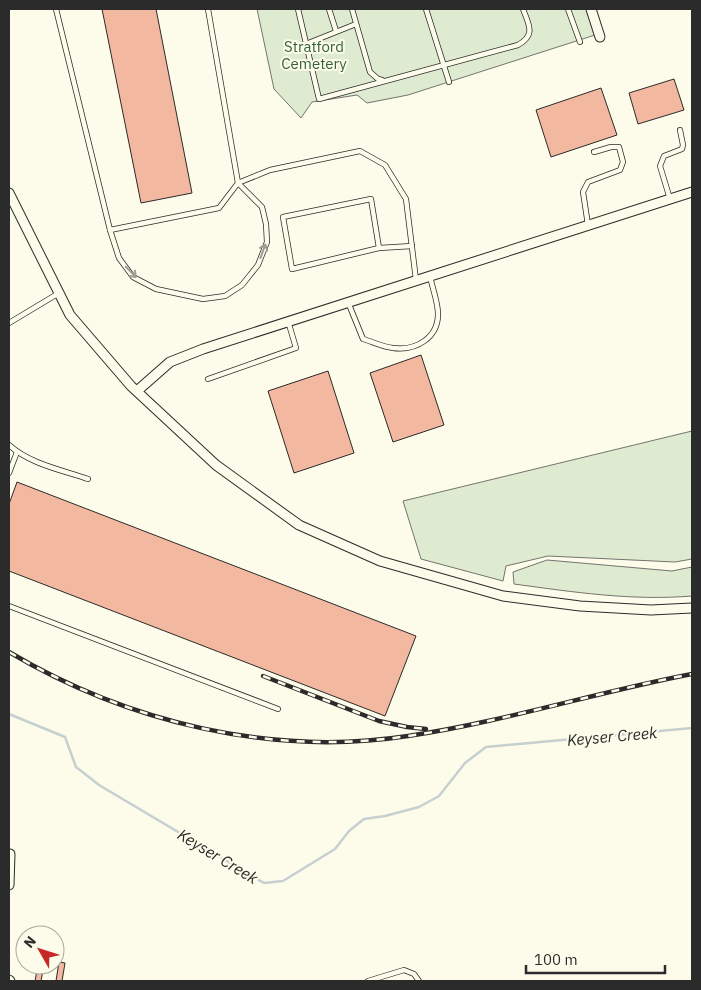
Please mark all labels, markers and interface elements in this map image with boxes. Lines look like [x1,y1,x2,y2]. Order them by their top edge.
park label: Stratford Cemetery [281,37,347,73]
one-way arrow [260,243,269,258]
one-way arrow [125,266,137,279]
water label: Keyser Creek [566,722,659,750]
water label: Keyser Creek [174,824,262,888]
north arrow [15,925,65,975]
text: N [20,932,40,951]
scale bar [526,942,665,974]
text: 100 m [534,950,578,969]

